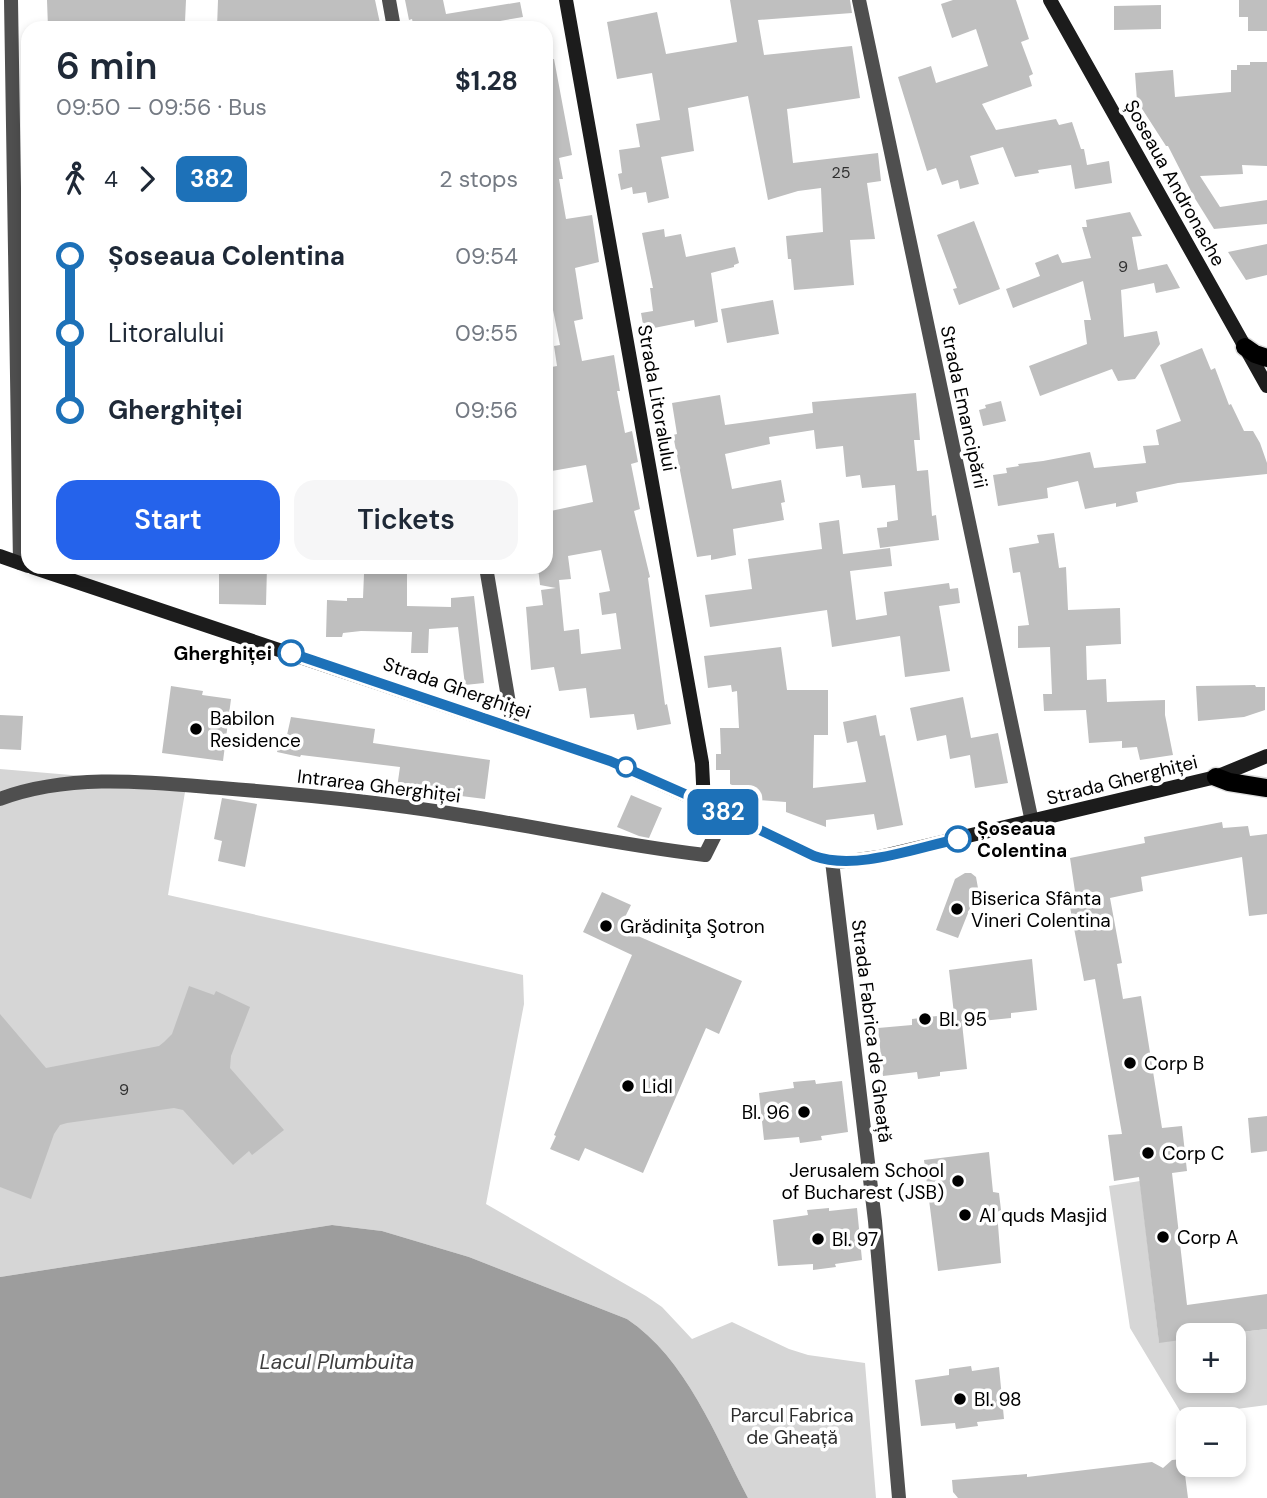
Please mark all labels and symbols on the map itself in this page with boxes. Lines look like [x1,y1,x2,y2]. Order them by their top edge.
street label: Șoseaua Andronache [1119,95,1231,271]
house number: 25 [832,162,850,183]
house number: 9 [1118,256,1128,277]
street label: Strada Litoralului [632,323,682,473]
street label: Strada Emancipării [935,323,993,491]
marker: Gherghiței [278,640,304,666]
place label: Gherghiței [174,641,272,666]
street label: Strada Gherghiței [380,651,534,725]
place label: Babilon Residence [210,706,301,753]
marker: Babilon Residence [188,721,204,737]
street label: Strada Gherghiței [1044,749,1200,811]
unlabelled marker [616,757,636,777]
street label: Intrarea Gherghiței [296,764,462,808]
line badge: 382 [683,789,763,835]
place label: Șoseaua Colentina [977,816,1067,863]
marker: Șoseaua Colentina [945,826,971,852]
place label: Biserica Sfânta Vineri Colentina [971,886,1111,933]
marker: Biserica Sfânta Vineri Colentina [949,901,965,917]
place label: Grădiniţa Şotron [620,914,765,939]
marker: Grădiniţa Şotron [598,918,614,934]
street label: Strada Fabrica de Gheață [846,918,898,1144]
place label: Bl. 95 [939,1007,987,1032]
marker: Bl. 95 [917,1011,933,1027]
place label: Corp B [1144,1051,1204,1076]
marker: Corp B [1122,1055,1138,1071]
place label: Lidl [642,1074,673,1099]
marker: Lidl [620,1078,636,1094]
house number: 9 [119,1079,129,1100]
place label: Bl. 96 [742,1100,790,1125]
marker: Bl. 96 [796,1104,812,1120]
place label: Corp C [1162,1141,1225,1166]
marker: Corp C [1140,1145,1156,1161]
place label: Jerusalem School of Bucharest (JSB) [781,1158,944,1205]
marker: Jerusalem School of Bucharest (JSB) [950,1173,966,1189]
place label: Al quds Masjid [979,1203,1107,1228]
marker: Al quds Masjid [957,1207,973,1223]
place label: Corp A [1177,1225,1239,1250]
place label: Bl. 97 [832,1227,878,1252]
marker: Corp A [1155,1229,1171,1245]
marker: Bl. 97 [810,1231,826,1247]
water label: Lacul Plumbuita [260,1348,414,1376]
place label: Bl. 98 [974,1387,1022,1412]
marker: Bl. 98 [952,1391,968,1407]
park label: Parcul Fabrica de Gheață [730,1403,854,1450]

